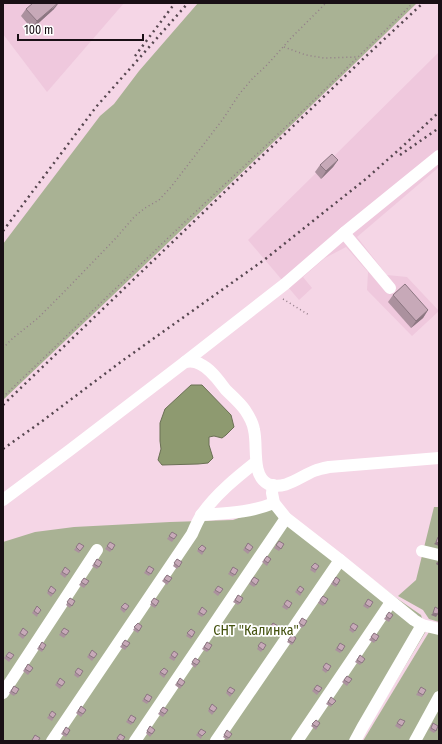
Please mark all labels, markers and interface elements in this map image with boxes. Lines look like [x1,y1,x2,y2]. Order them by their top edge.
scale bar [18,16,143,42]
text: 100 m [24,23,53,37]
park label: СНТ "Калинка" [213,622,299,639]

